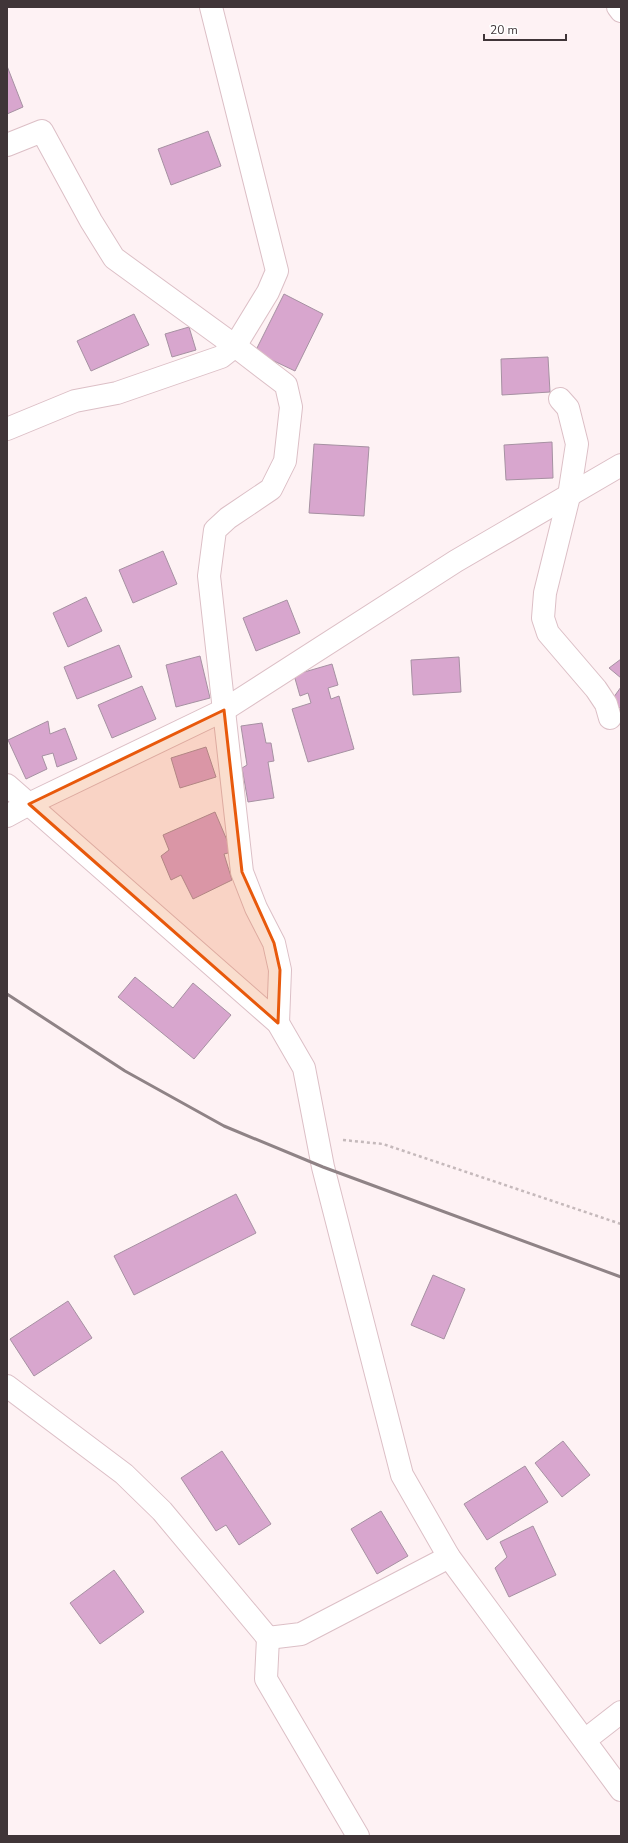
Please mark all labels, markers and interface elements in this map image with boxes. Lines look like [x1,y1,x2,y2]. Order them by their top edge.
scale bar [484,16,566,42]
text: 20 m [490,22,518,38]

